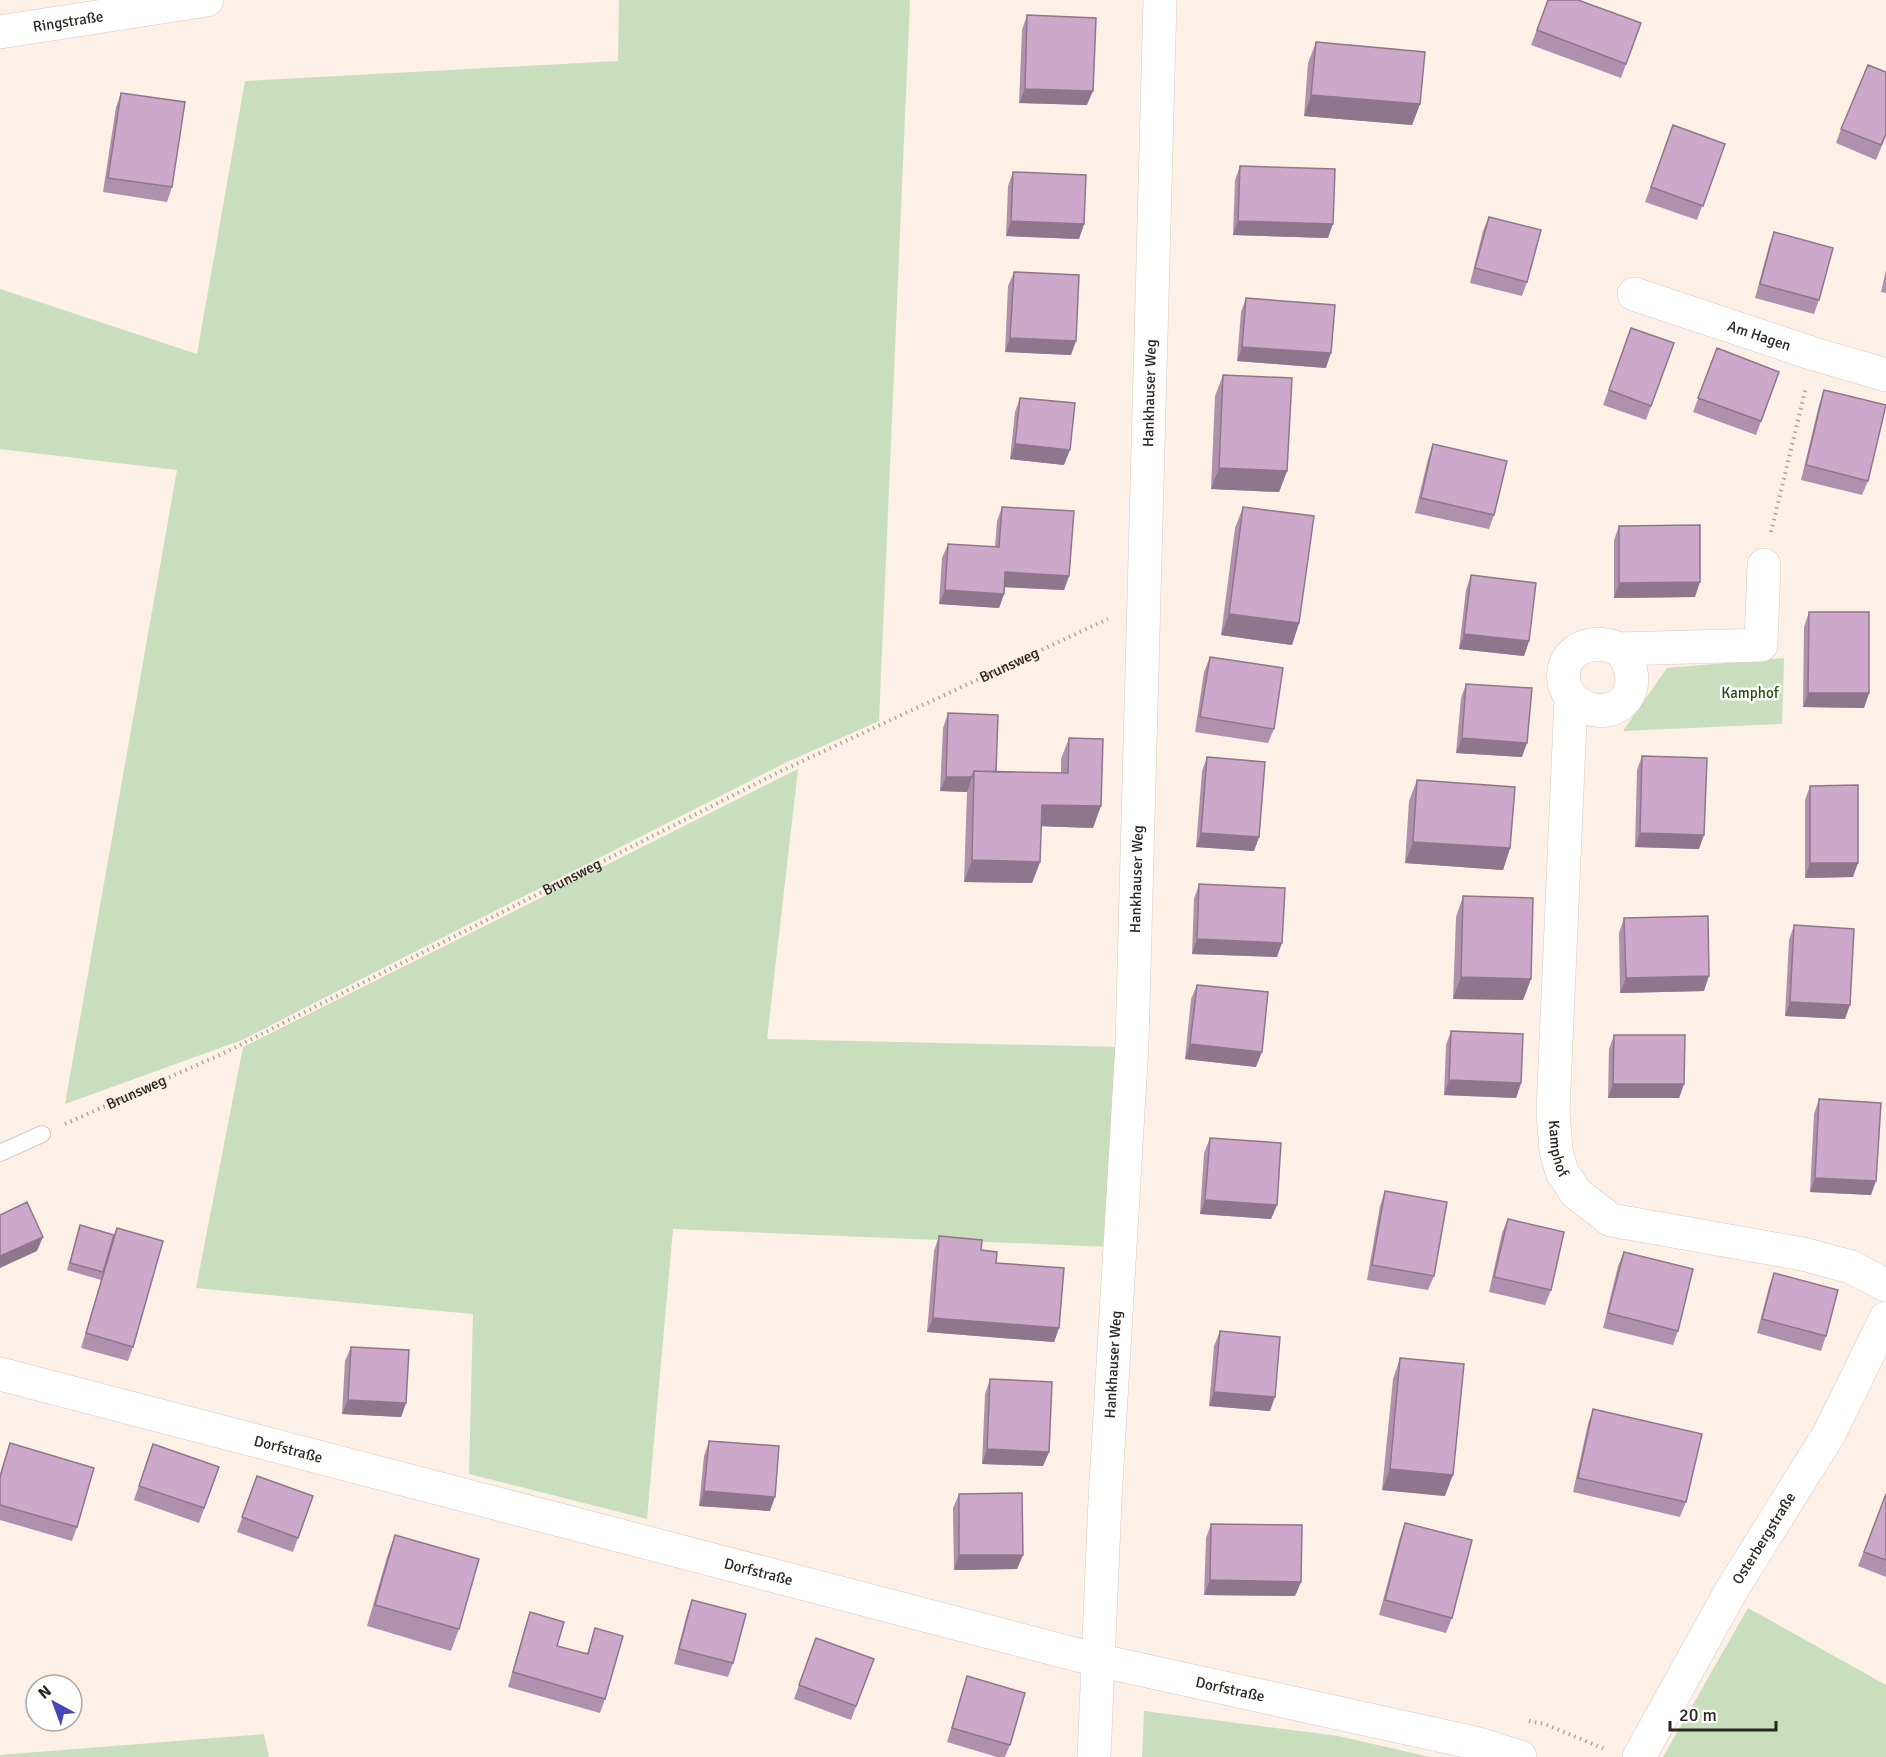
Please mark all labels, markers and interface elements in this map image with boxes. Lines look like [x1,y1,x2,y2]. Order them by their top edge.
street label: Ringstraße [32,7,105,36]
street label: Am Hagen [1725,317,1793,355]
street label: Hankhauser Weg [1139,339,1160,447]
street label: Brunsweg [977,643,1042,686]
park label: Kamphof [1721,684,1780,702]
street label: Hankhauser Weg [1126,825,1147,933]
street label: Brunsweg [539,855,604,899]
street label: Brunsweg [104,1071,169,1113]
street label: Kamphof [1545,1120,1573,1182]
street label: Hankhauser Weg [1101,1310,1125,1419]
street label: Dorfstraße [252,1432,325,1467]
street label: Osterbergstraße [1728,1489,1799,1588]
street label: Dorfstraße [722,1554,795,1589]
north arrow [24,1673,84,1733]
street label: Dorfstraße [1194,1673,1266,1706]
text: N [34,1681,56,1704]
scale bar [1670,1694,1776,1732]
text: 20 m [1679,1704,1717,1726]

